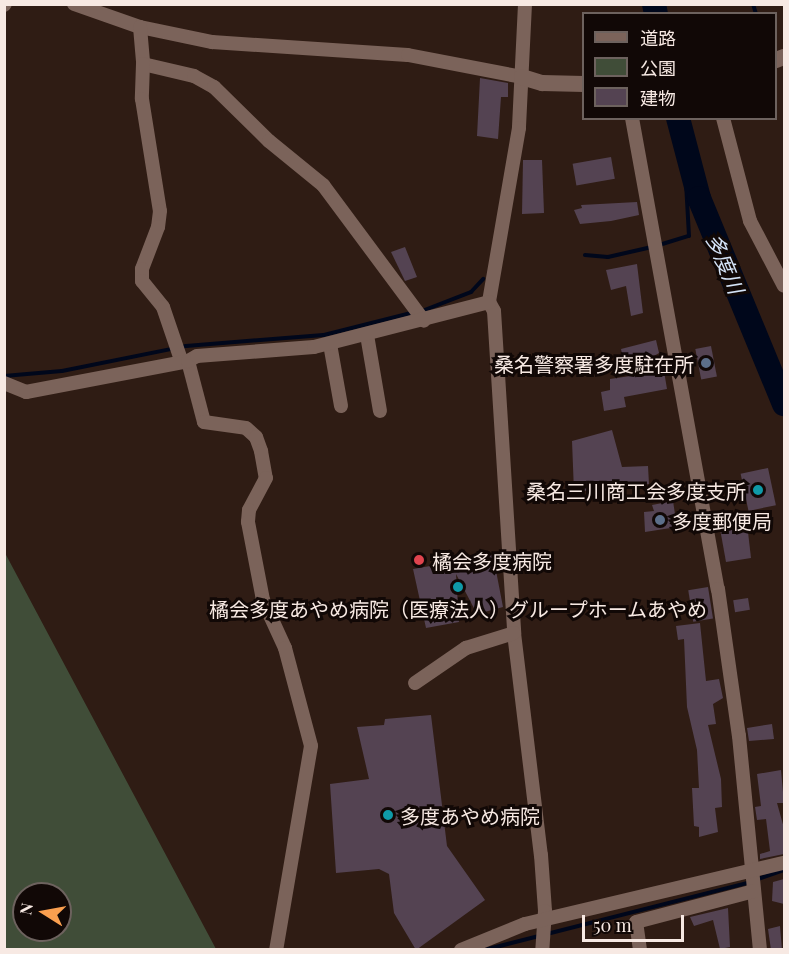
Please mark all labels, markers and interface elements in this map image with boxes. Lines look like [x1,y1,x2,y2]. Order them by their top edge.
legend [582,12,777,120]
text: 道路 [640,26,676,50]
text: 公園 [640,56,676,80]
text: 建物 [640,86,676,110]
water label: 多度川 [702,229,750,297]
place label: 桑名警察署多度駐在所 [494,351,694,375]
marker: 桑名警察署多度駐在所 [699,356,713,370]
place label: 桑名三川商工会多度支所 [526,478,746,502]
marker: 桑名三川商工会多度支所 [751,483,765,497]
place label: 多度郵便局 [672,508,772,532]
marker: 多度郵便局 [653,513,667,527]
place label: 橘会多度病院 [432,548,552,572]
marker: 橘会多度病院 [410,551,428,569]
marker: 橘会多度あやめ病院（医療法人）グループホームあやめ [451,580,465,594]
place label: 橘会多度あやめ病院（医療法人）グループホームあやめ [208,596,708,620]
place label: 多度あやめ病院 [400,803,540,827]
marker: 多度あやめ病院 [381,808,395,822]
north arrow [12,882,72,942]
text: N [14,901,37,917]
scale bar [585,903,687,941]
text: 50 m [593,913,632,937]

